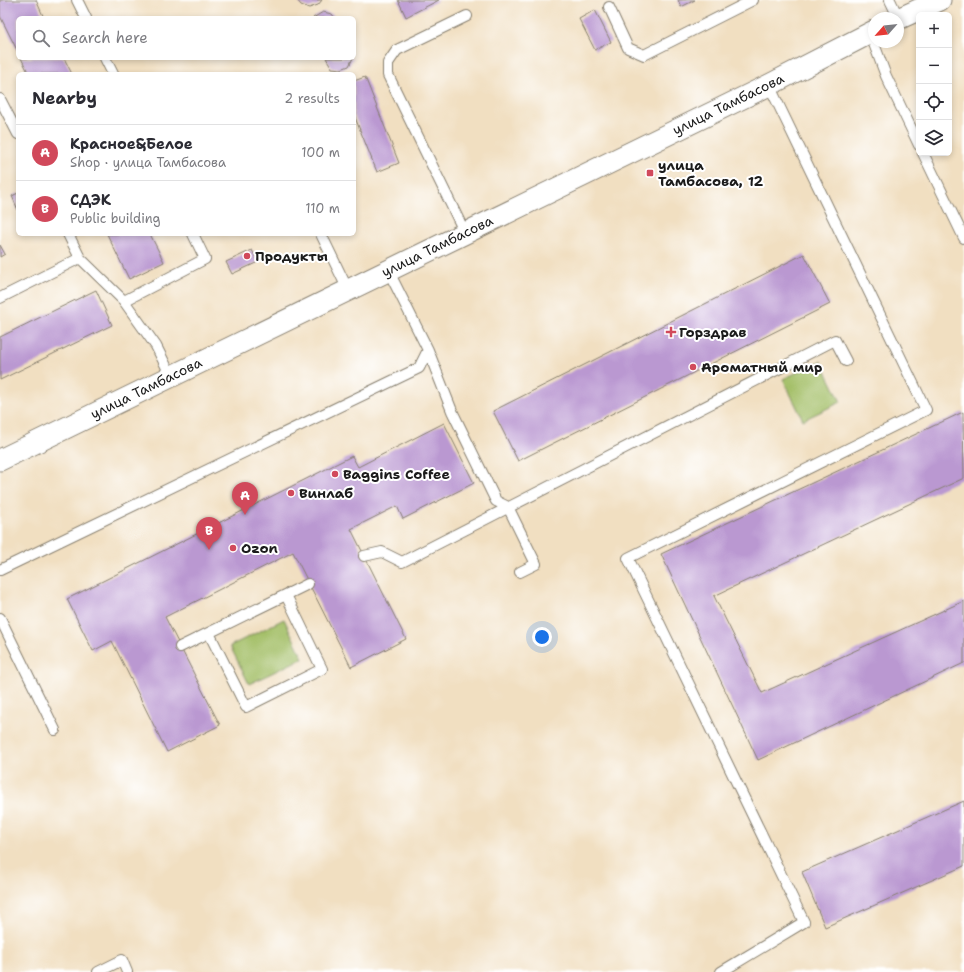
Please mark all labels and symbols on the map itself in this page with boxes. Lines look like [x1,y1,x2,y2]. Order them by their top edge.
north arrow [868,12,904,48]
street label: улица Тамбасова [669,69,787,139]
place label: улица Тамбасова, 12 [658,156,764,190]
marker: улица Тамбасова, 12 [645,168,655,178]
street label: улица Тамбасова [378,211,496,281]
place label: Продукты [255,247,328,265]
marker: Продукты [242,251,252,261]
place label: Горздрав [679,323,747,341]
marker: Горздрав [666,327,676,337]
street label: улица Тамбасова [87,353,205,423]
place label: Ароматный мир [701,358,822,376]
marker: Ароматный мир [688,362,698,372]
place label: Baggins Coffee [343,465,450,483]
marker: Baggins Coffee [330,469,340,479]
pin: A [232,482,258,515]
place label: Винлаб [299,484,353,502]
marker: Винлаб [286,488,296,498]
pin: B [196,517,222,550]
place label: Ozon [241,539,278,557]
marker: Ozon [228,543,238,553]
your location [532,627,552,647]

